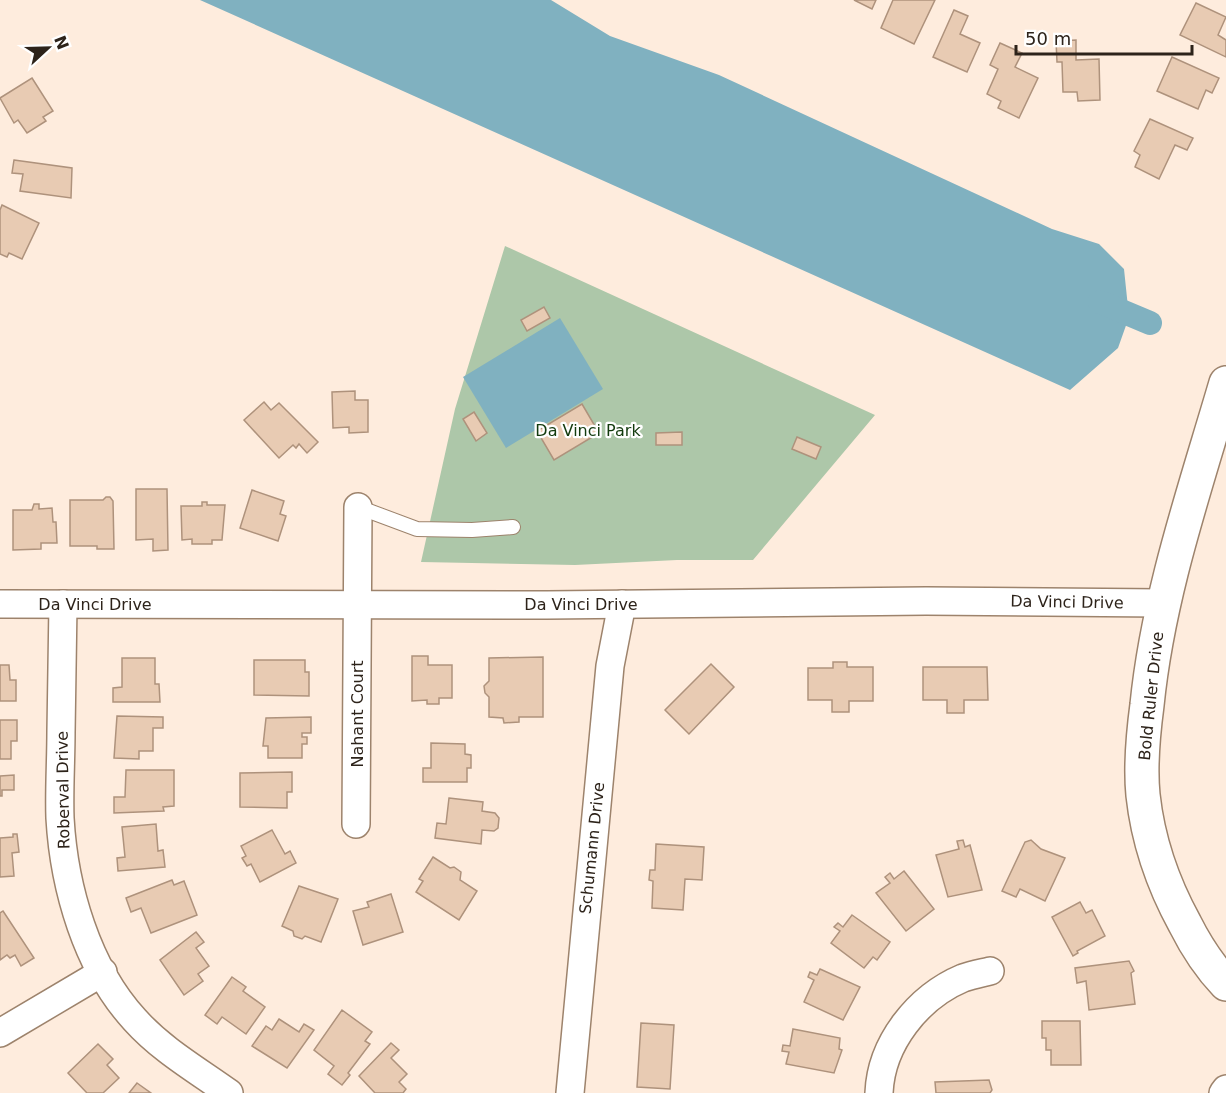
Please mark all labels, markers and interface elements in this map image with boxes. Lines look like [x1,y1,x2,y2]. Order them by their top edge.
north arrow [18,18,78,78]
scale bar [1016,18,1192,56]
text: 50 m [1025,28,1071,49]
text: N [50,33,73,52]
park label: Da Vinci Park [535,421,641,440]
street label: Da Vinci Drive [1010,592,1124,612]
street label: Da Vinci Drive [38,595,152,614]
street label: Da Vinci Drive [524,595,638,614]
street label: Bold Ruler Drive [1135,631,1167,761]
street label: Nahant Court [348,660,367,768]
street label: Roberval Drive [52,731,74,849]
street label: Schumann Drive [576,781,608,915]

